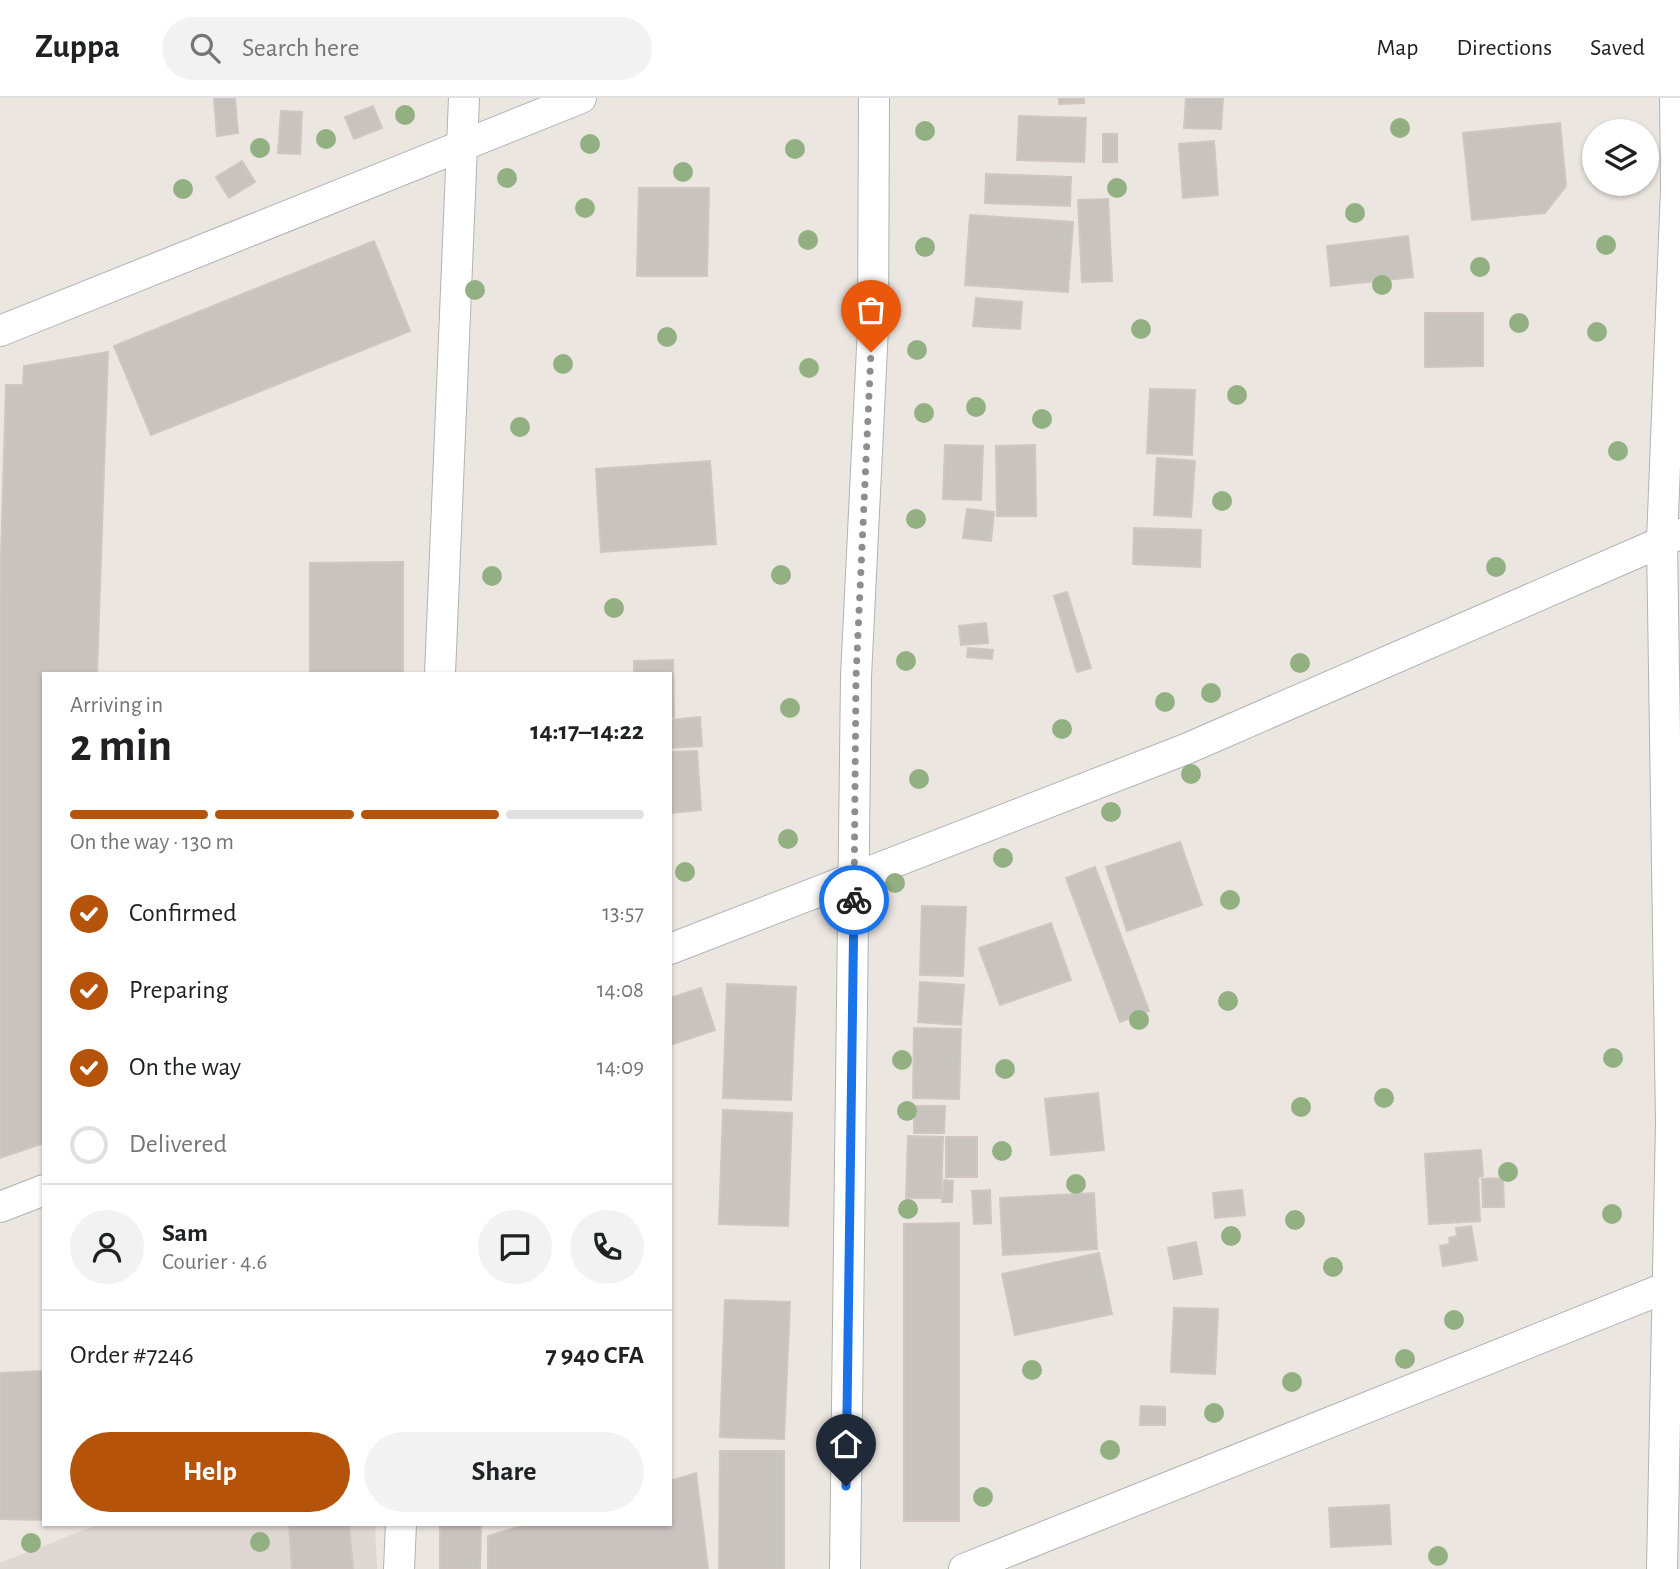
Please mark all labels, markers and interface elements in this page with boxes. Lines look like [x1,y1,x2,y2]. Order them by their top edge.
search box [162,17,652,80]
icon: search [186,29,224,67]
text: Zuppa [35,31,120,64]
text: Search here [242,35,359,61]
text: Map [1376,36,1418,60]
text: Directions [1456,36,1552,60]
text: Saved [1590,36,1645,60]
map controls [1582,119,1659,196]
button: layers [1582,119,1659,196]
pin [841,280,901,352]
icon: bag [852,291,890,329]
text: Arriving in [70,694,163,717]
text: 14:17–14:22 [530,718,644,744]
text: 2 min [70,723,172,769]
text: On the way · 130 m [70,831,234,854]
courier [819,865,889,935]
icon: bike [835,881,873,919]
icon: check [70,895,108,933]
text: Confirmed [129,900,237,926]
text: 13:57 [602,902,644,925]
icon: check [70,972,108,1010]
text: Preparing [129,977,228,1003]
text: 14:08 [597,979,644,1002]
icon: check [70,1049,108,1087]
text: On the way [129,1054,241,1080]
text: 14:09 [597,1056,644,1079]
text: Delivered [129,1131,227,1157]
button: person [70,1210,144,1284]
button: chat [478,1210,552,1284]
button: phone [570,1210,644,1284]
text: Sam [162,1220,208,1246]
text: Courier · 4.6 [162,1251,267,1274]
text: Order #7246 [70,1342,194,1368]
text: 7 940 CFA [545,1342,644,1368]
pin [816,1414,876,1486]
icon: home [827,1425,865,1463]
button: Help [70,1432,350,1512]
button: Share [364,1432,644,1512]

